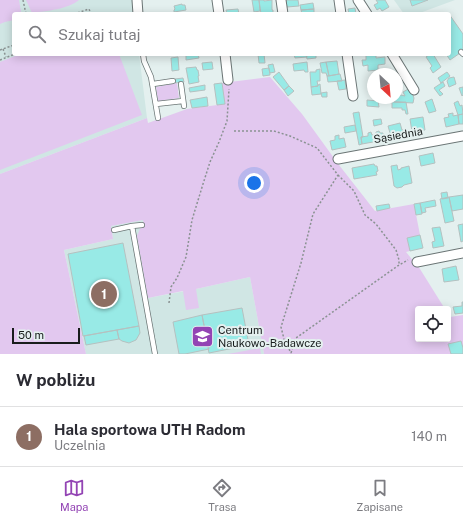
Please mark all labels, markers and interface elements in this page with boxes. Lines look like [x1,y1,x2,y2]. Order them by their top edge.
search box [12,12,451,56]
icon: search [26,23,48,45]
text: Szukaj tutaj [58,26,141,43]
north arrow [367,68,403,104]
street label: Sąsiednia [372,125,424,145]
your location [244,173,264,193]
pin: 1 [91,279,117,309]
map controls [415,306,451,342]
button: locate [415,306,451,342]
school or university icon: Centrum Naukowo-Badawcze [190,323,216,349]
place label: Centrum Naukowo-Badawcze [218,324,322,349]
scale bar [12,326,80,345]
text: 50 m [18,329,44,341]
text: W pobliżu [16,370,95,390]
text: Hala sportowa UTH Radom [54,421,245,438]
text: 1 [26,429,32,444]
text: 140 m [411,429,447,444]
text: Uczelnia [54,438,105,453]
tab: Mapa [60,477,88,513]
tab: Trasa [208,477,236,513]
tab: Zapisane [356,477,403,513]

